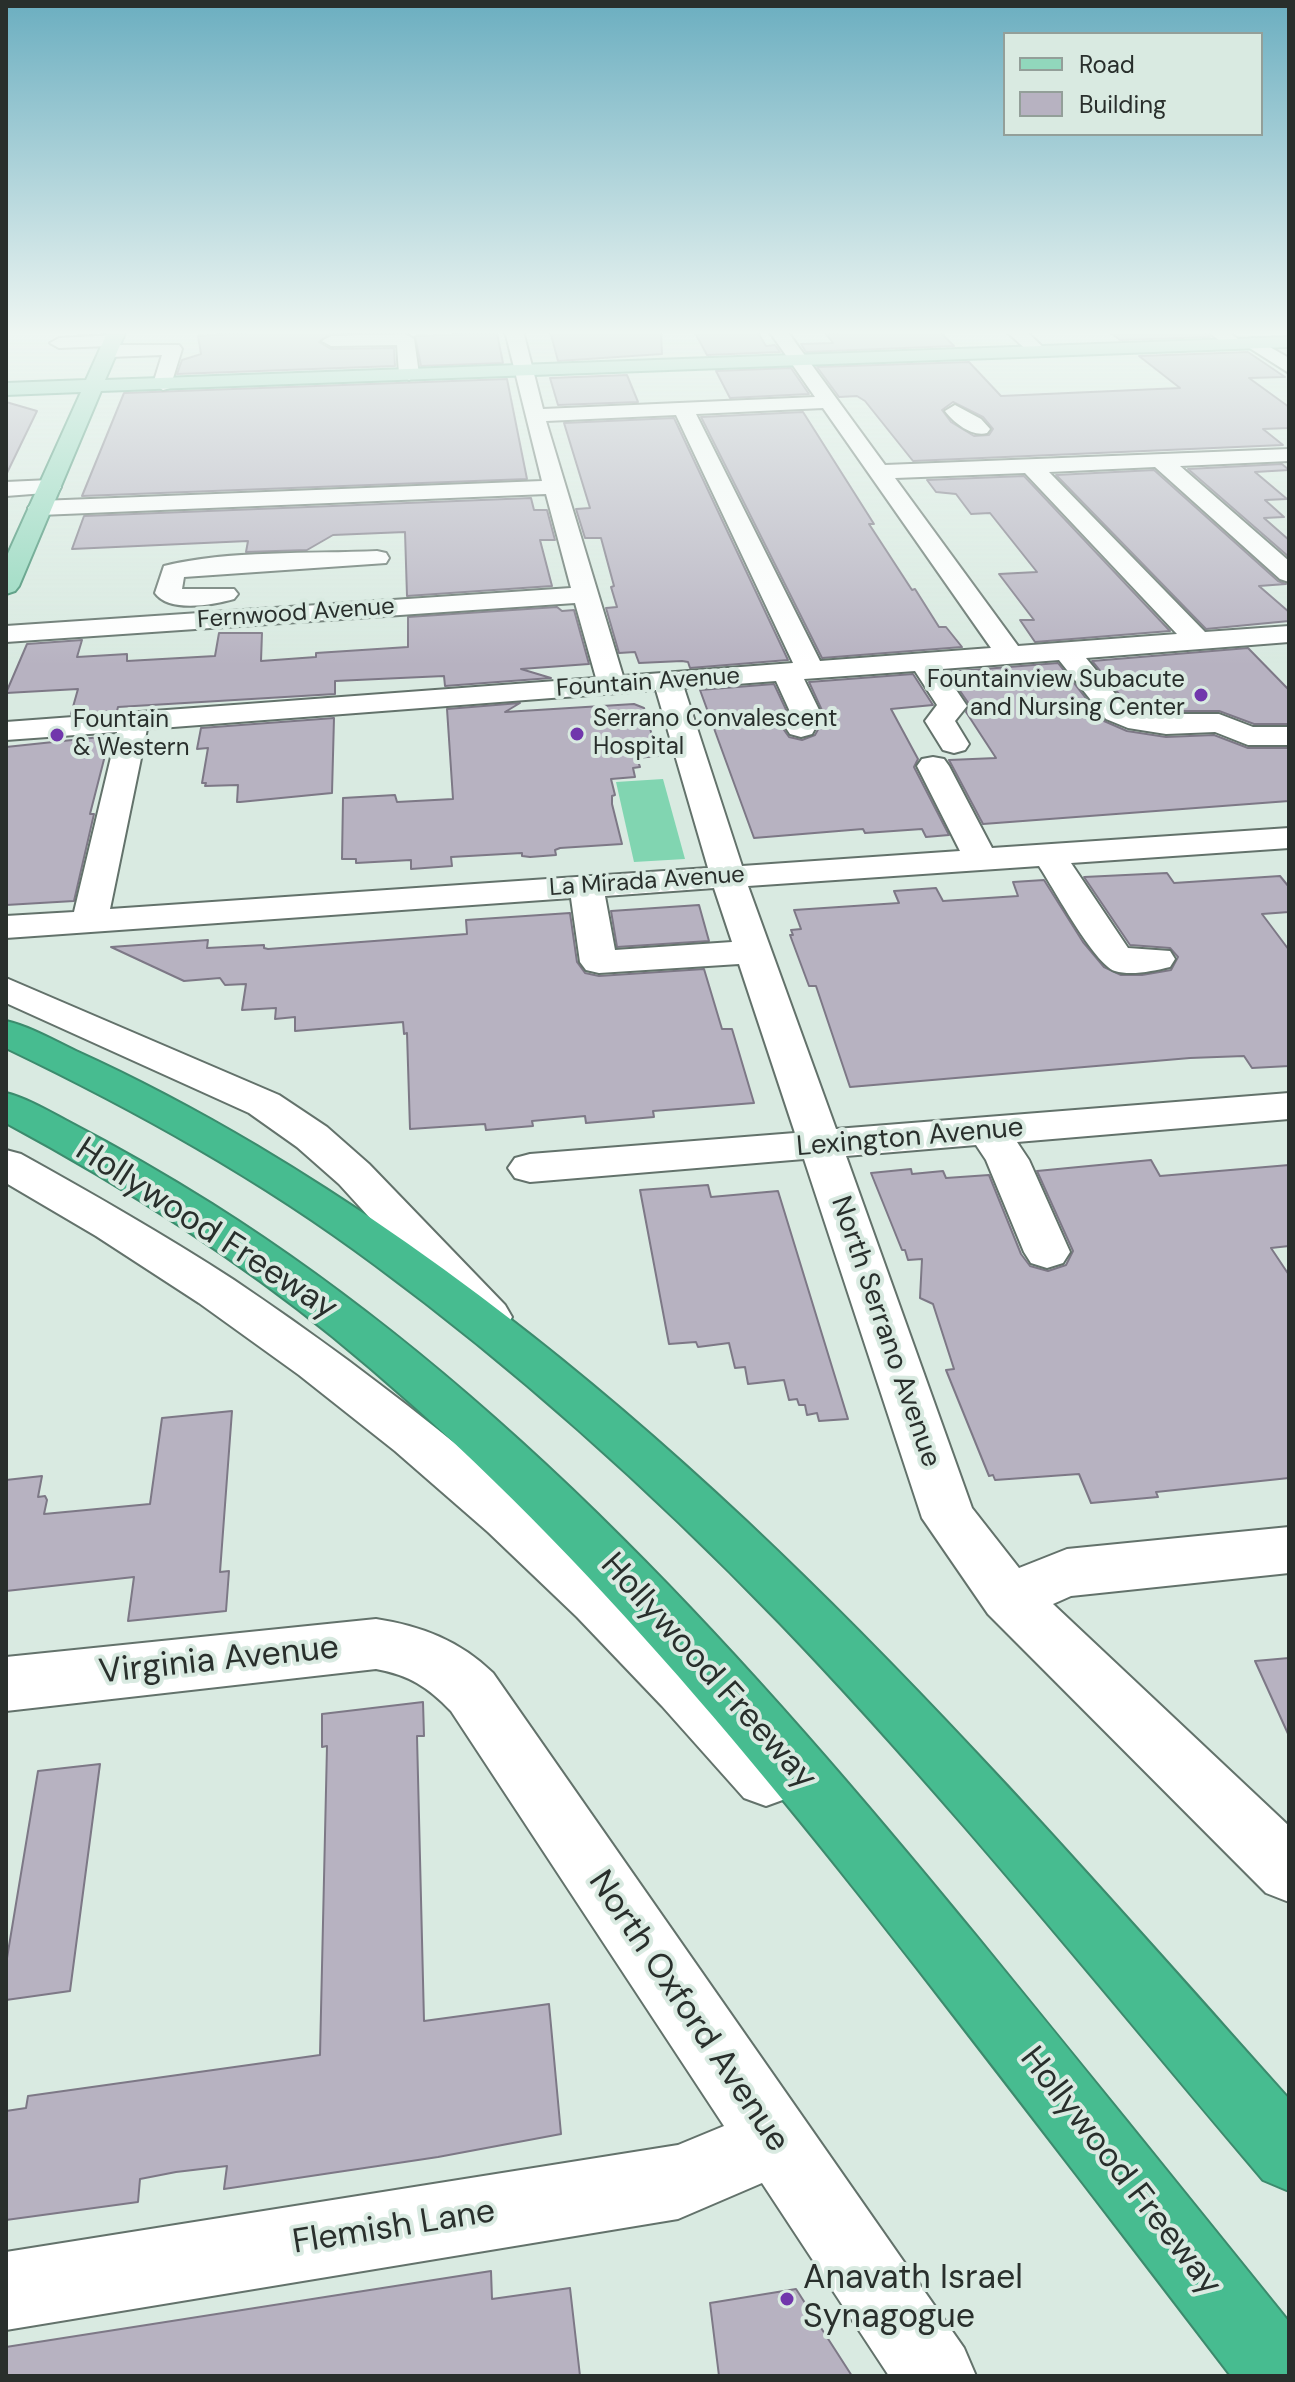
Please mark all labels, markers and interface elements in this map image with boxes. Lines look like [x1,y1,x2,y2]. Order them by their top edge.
legend [1003,32,1263,136]
text: Road [1079,49,1135,80]
text: Building [1079,89,1166,120]
street label: Fernwood Avenue [196,593,396,635]
street label: Fountain Avenue [555,662,741,704]
place label: Fountainview Subacute and Nursing Center [927,667,1185,723]
marker: Fountainview Subacute and Nursing Center [1192,686,1210,704]
place label: Serrano Convalescent Hospital [593,706,837,762]
place label: Fountain & Western [73,707,190,763]
marker: Serrano Convalescent Hospital [568,725,586,743]
marker: Fountain & Western [48,726,66,744]
street label: La Mirada Avenue [548,861,746,903]
street label: Lexington Avenue [795,1111,1025,1165]
street label: Hollywood Freeway [68,1130,344,1330]
street label: North Serrano Avenue [823,1192,947,1472]
street label: Hollywood Freeway [591,1546,825,1798]
street label: Virginia Avenue [97,1628,341,1694]
street label: North Oxford Avenue [579,1864,797,2160]
street label: Hollywood Freeway [1010,2040,1230,2304]
street label: Flemish Lane [290,2192,498,2264]
place label: Anavath Israel Synagogue [803,2259,1023,2338]
marker: Anavath Israel Synagogue [778,2290,796,2308]

